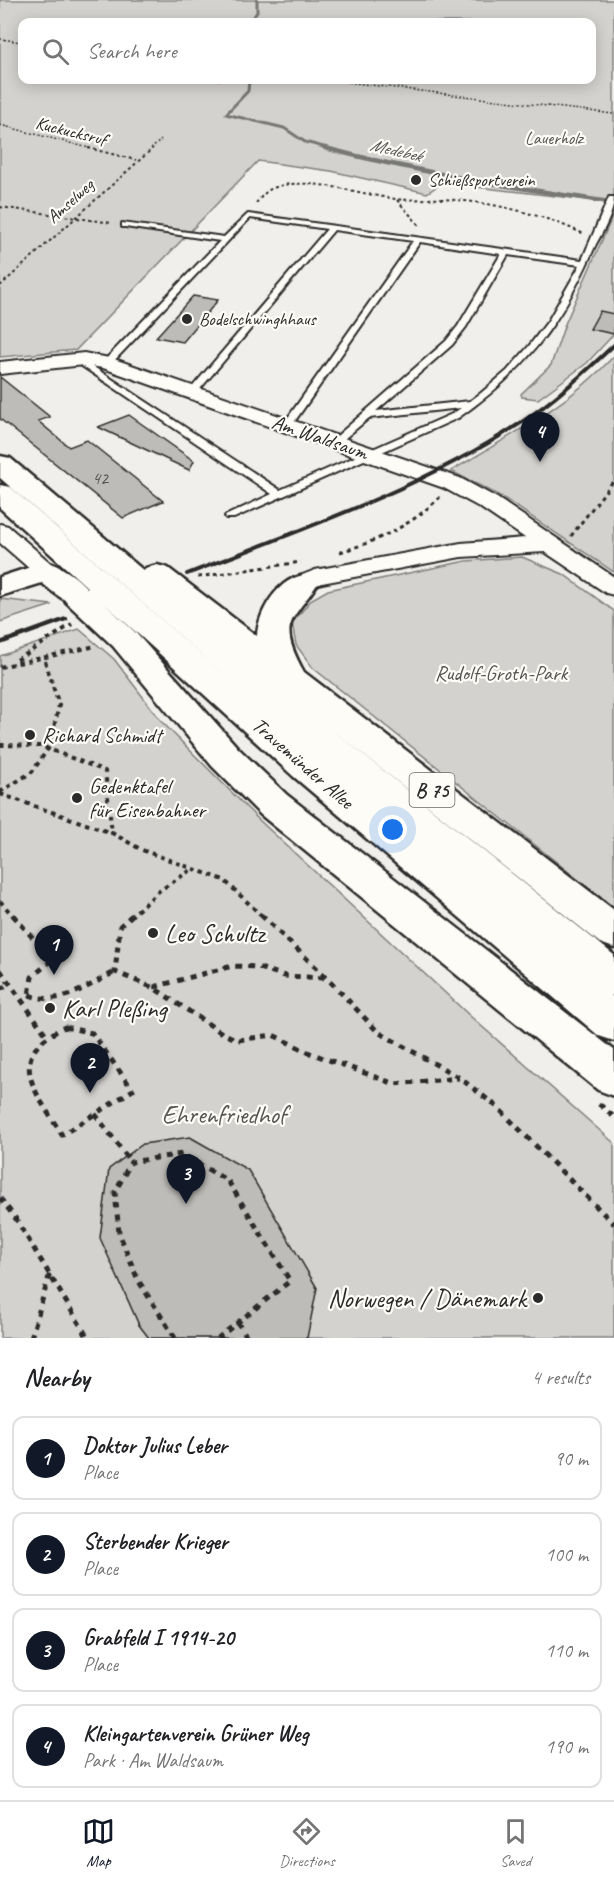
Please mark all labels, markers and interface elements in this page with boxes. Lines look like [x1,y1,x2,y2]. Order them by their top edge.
search box [18,18,596,84]
icon: search [39,35,72,68]
text: Search here [87,37,177,65]
street label: Kuckucksruf [33,112,112,151]
park label: Lauerholz [525,127,585,149]
water label: Medebek [368,133,427,167]
place label: Schießsportverein [428,169,536,191]
street label: Amselweg [42,173,99,228]
marker: Schießsportverein [409,173,423,187]
place label: Bodelschwinghhaus [199,308,318,330]
marker: Bodelschwinghhaus [180,312,194,326]
street label: Am Waldsaum [269,408,372,466]
pin: 4 [520,412,560,462]
house number: 42 [92,467,110,489]
park label: Rudolf-Groth-Park [435,660,569,686]
street label: Travemünder Allee [247,712,360,815]
place label: Richard Schmidt [42,722,165,748]
marker: Richard Schmidt [23,728,37,742]
place label: Gedenktafel für Eisenbahner [89,773,208,823]
road number: B 75 [410,773,454,807]
marker: Gedenktafel für Eisenbahner [70,791,84,805]
your location [378,815,407,844]
place label: Leo Schultz [165,917,267,950]
pin: 1 [34,926,74,975]
marker: Leo Schultz [146,926,160,940]
place label: Karl Pleßing [62,992,168,1025]
marker: Karl Pleßing [43,1001,57,1015]
pin: 2 [70,1044,110,1093]
park label: Ehrenfriedhof [162,1098,292,1131]
pin: 3 [166,1154,206,1204]
place label: Norwegen / Dänemark [328,1282,529,1315]
marker: Norwegen / Dänemark [531,1291,545,1305]
text: Nearby [24,1361,89,1394]
text: 4 results [531,1365,590,1390]
text: Doktor Julius Leber [83,1432,227,1460]
text: 1 [41,1446,50,1471]
text: 90 m [554,1446,588,1471]
text: Place [83,1460,118,1485]
text: Sterbender Krieger [83,1528,228,1556]
text: 2 [41,1542,50,1567]
text: 100 m [545,1542,588,1567]
text: Place [83,1556,118,1581]
text: Grabfeld I 1914-20 [83,1624,234,1652]
text: 3 [41,1638,50,1663]
text: 110 m [545,1638,588,1663]
text: Place [83,1652,118,1677]
text: Kleingartenverein Grüner Weg [83,1720,308,1748]
text: 4 [41,1734,50,1759]
text: 190 m [545,1734,588,1759]
text: Park · Am Waldsaum [83,1748,223,1773]
tab: Map [82,1815,115,1871]
tab: Directions [279,1815,335,1871]
tab: Saved [499,1815,532,1871]

